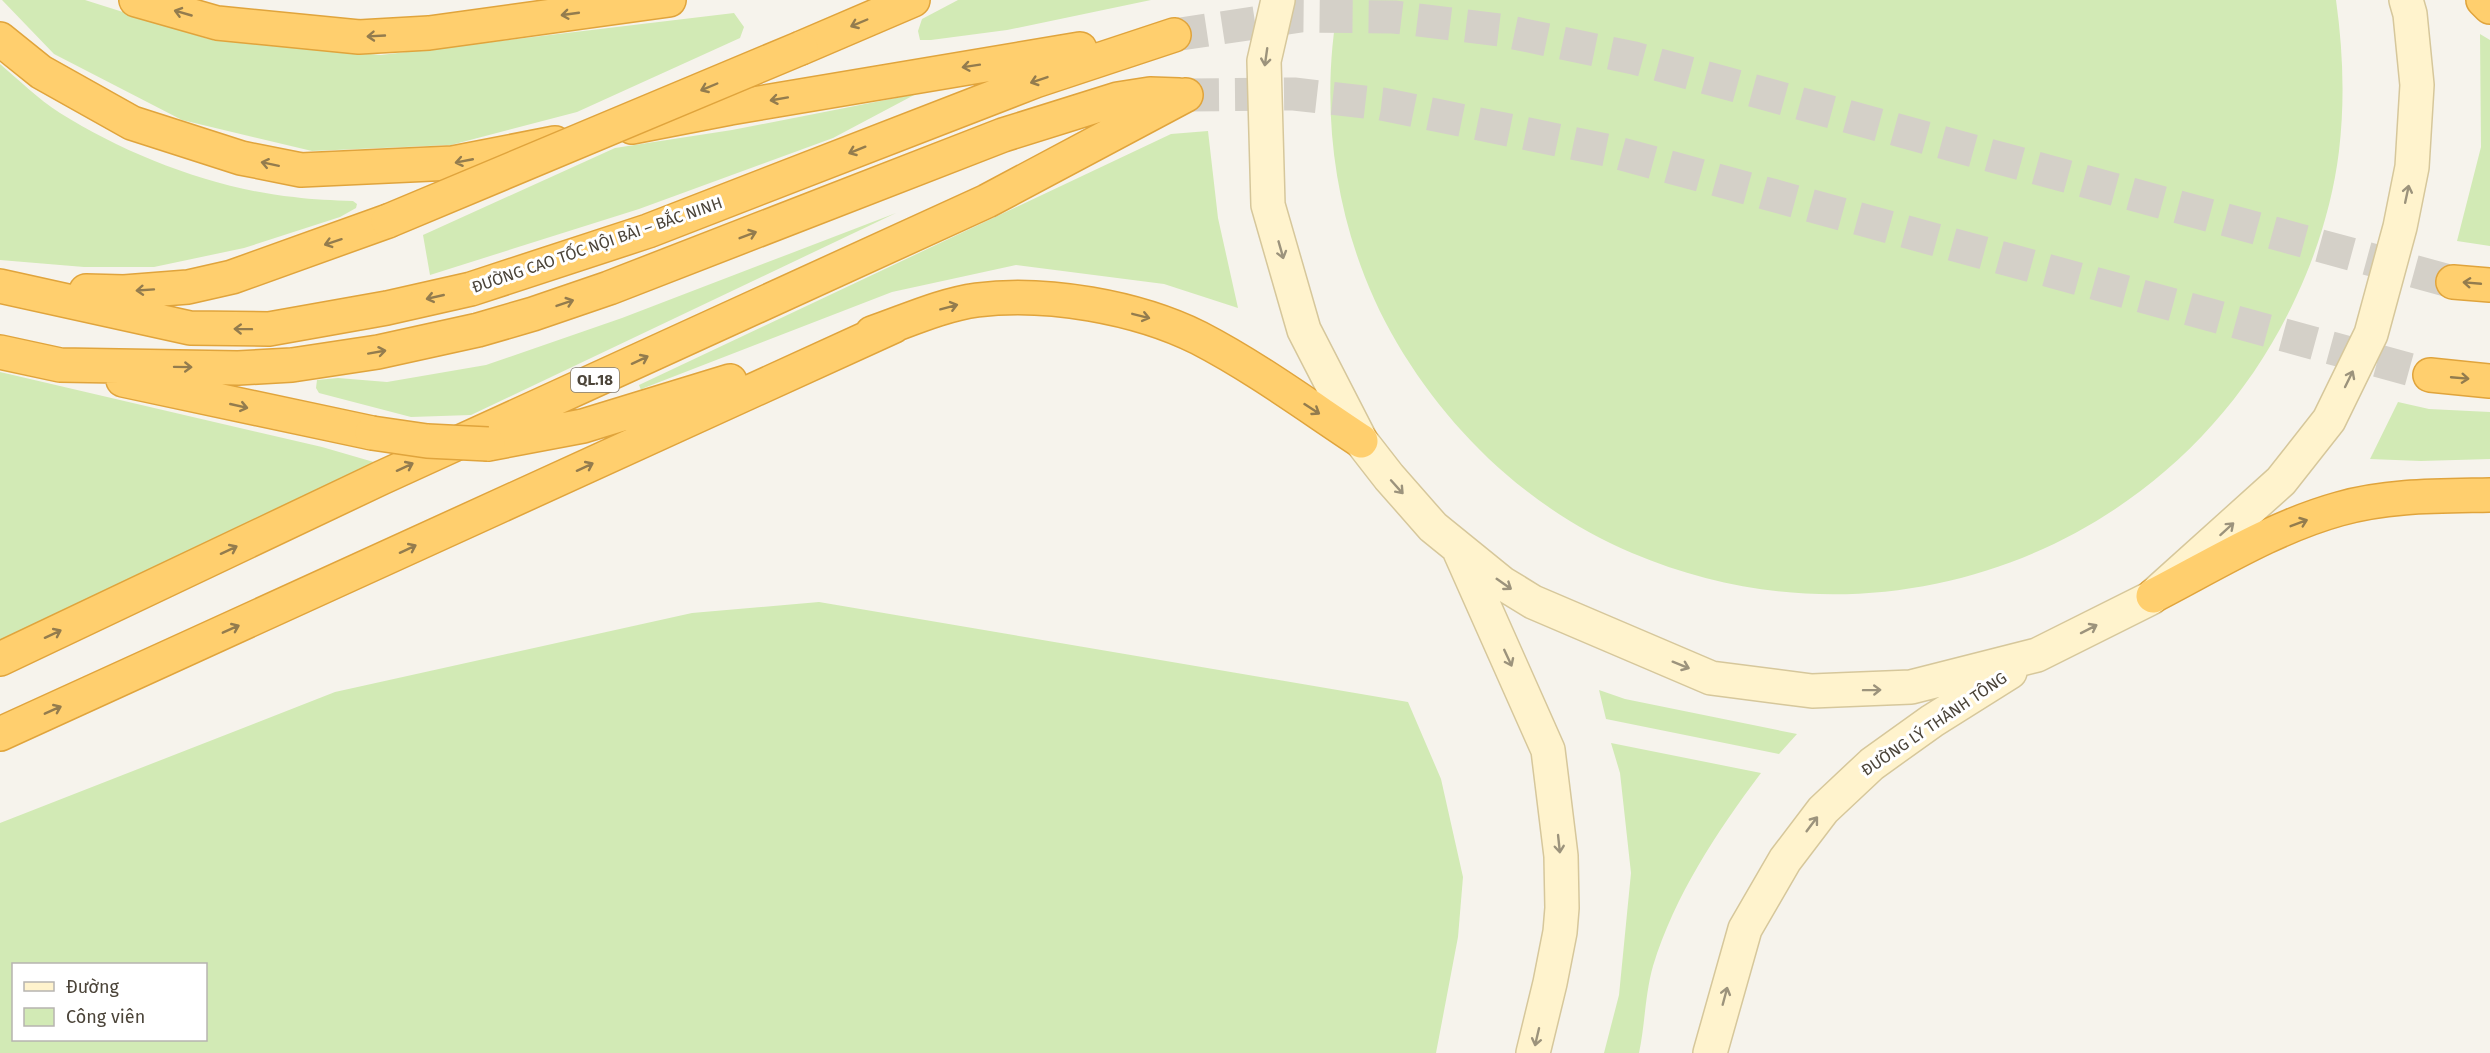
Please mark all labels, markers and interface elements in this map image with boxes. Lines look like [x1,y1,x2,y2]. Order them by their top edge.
one-way arrow [174,7,193,18]
one-way arrow [560,9,580,20]
one-way arrow [851,18,869,29]
one-way arrow [367,31,387,42]
one-way arrow [1261,47,1272,66]
one-way arrow [962,61,981,72]
one-way arrow [1030,75,1049,86]
one-way arrow [700,82,718,93]
one-way arrow [769,94,789,105]
one-way arrow [848,145,867,156]
one-way arrow [454,156,474,167]
one-way arrow [261,157,280,169]
one-way arrow [2402,185,2413,204]
street label: ĐƯỜNG CAO TỐC NỘI BÀI – BẮC NINH [468,189,725,297]
one-way arrow [738,228,757,239]
one-way arrow [324,237,343,248]
one-way arrow [1276,240,1287,259]
one-way arrow [2462,278,2482,289]
one-way arrow [136,285,156,296]
one-way arrow [426,292,445,303]
one-way arrow [556,296,574,307]
one-way arrow [939,300,958,312]
one-way arrow [1131,311,1150,323]
one-way arrow [234,323,254,335]
one-way arrow [367,346,386,357]
one-way arrow [630,353,648,365]
one-way arrow [173,361,193,373]
road number: QL.18 [571,368,619,392]
one-way arrow [2344,371,2356,389]
one-way arrow [2450,373,2470,384]
one-way arrow [230,401,249,413]
one-way arrow [1303,403,1319,415]
one-way arrow [396,460,414,472]
one-way arrow [576,461,594,473]
one-way arrow [1390,479,1404,494]
one-way arrow [2289,517,2307,528]
one-way arrow [2220,522,2235,536]
one-way arrow [399,542,417,554]
one-way arrow [219,544,237,556]
one-way arrow [1495,578,1512,590]
one-way arrow [2080,622,2098,634]
one-way arrow [221,623,239,635]
one-way arrow [43,627,61,639]
one-way arrow [1502,649,1514,667]
one-way arrow [1671,660,1689,671]
street label: ĐƯỜNG LÝ THÁNH TÔNG [1857,667,2010,780]
one-way arrow [1862,684,1882,696]
one-way arrow [44,704,62,716]
one-way arrow [1806,817,1818,833]
one-way arrow [1554,834,1565,854]
legend [12,963,207,1041]
text: Đường [66,976,120,998]
one-way arrow [1719,987,1731,1006]
text: Công viên [66,1006,145,1028]
one-way arrow [1531,1027,1543,1046]

